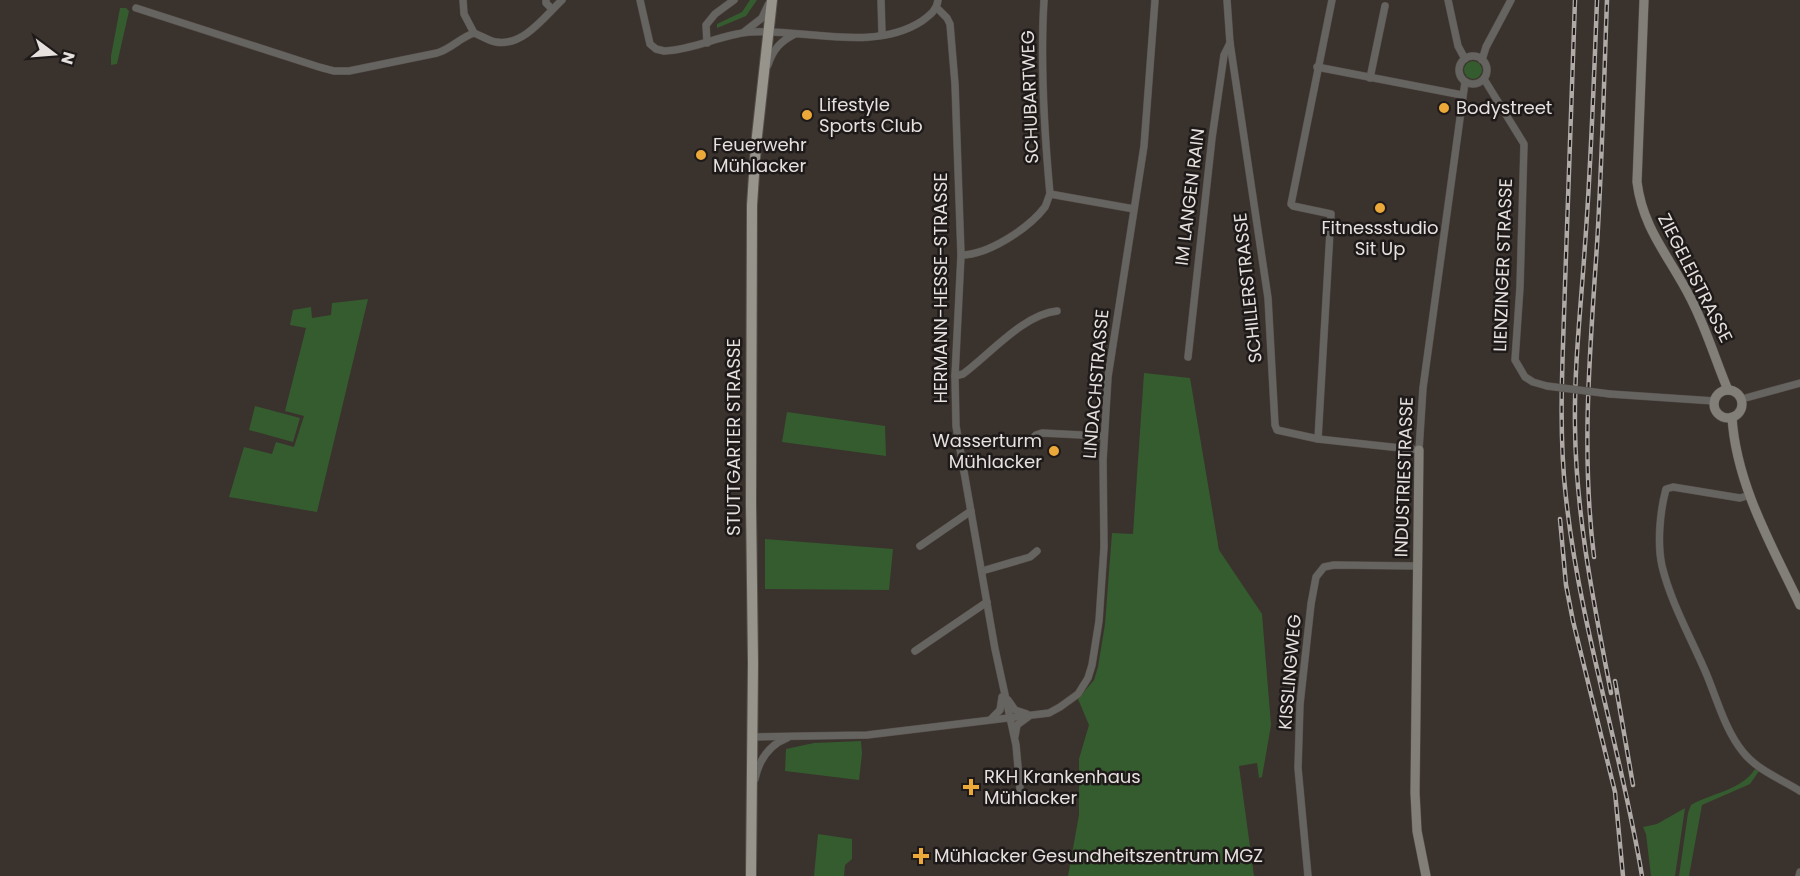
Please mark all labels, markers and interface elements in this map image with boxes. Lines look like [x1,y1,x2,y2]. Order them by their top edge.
north arrow [24,24,84,84]
street label: SCHUBARTWEG [1015,30,1044,164]
text: N [55,49,81,67]
place label: Lifestyle Sports Club [819,92,923,138]
place label: Bodystreet [1456,95,1552,120]
marker: Bodystreet [1437,101,1451,115]
marker: Lifestyle Sports Club [800,108,814,122]
street label: IM LANGEN RAIN [1169,127,1210,267]
place label: Feuerwehr Mühlacker [713,132,807,178]
marker: Feuerwehr Mühlacker [694,148,708,162]
street label: HERMANN-HESSE-STRASSE [928,172,953,404]
street label: LIENZINGER STRASSE [1487,178,1518,352]
marker: Fitnessstudio Sit Up [1373,201,1387,215]
street label: ZIEGELEISTRASSE [1652,209,1739,347]
street label: SCHILLERSTRASSE [1227,212,1268,364]
place label: Fitnessstudio Sit Up [1321,215,1439,261]
street label: LINDACHSTRASSE [1077,308,1114,460]
street label: STUTTGARTER STRASSE [721,338,746,536]
street label: INDUSTRIESTRASSE [1388,396,1419,558]
place label: Wasserturm Mühlacker [932,428,1042,474]
marker: Wasserturm Mühlacker [1047,444,1061,458]
street label: KISSLINGWEG [1272,613,1307,731]
place label: RKH Krankenhaus Mühlacker [984,764,1141,810]
marker: RKH Krankenhaus Mühlacker [962,778,980,796]
place label: Mühlacker Gesundheitszentrum MGZ [934,843,1263,868]
marker: Mühlacker Gesundheitszentrum MGZ [912,847,930,865]

